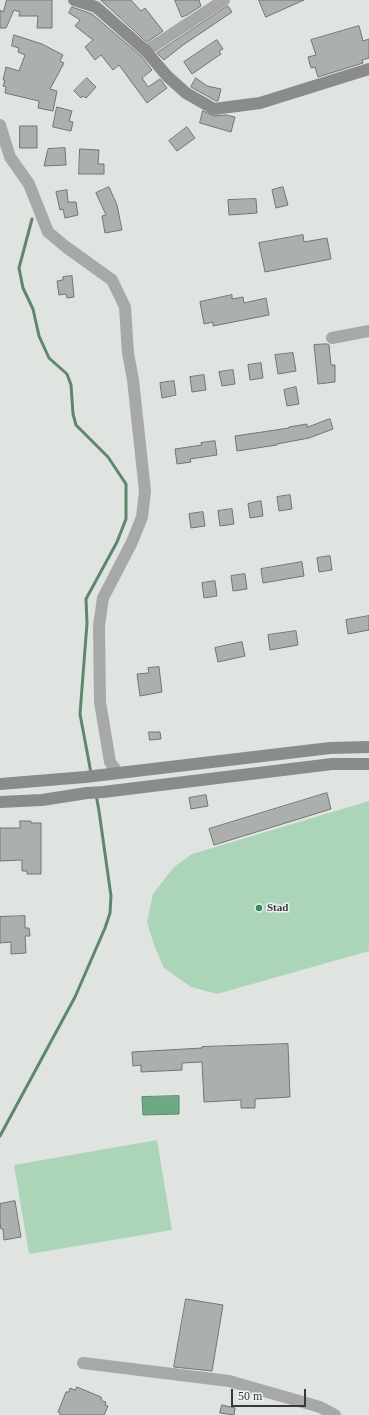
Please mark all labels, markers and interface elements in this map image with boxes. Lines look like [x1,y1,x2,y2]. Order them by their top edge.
place label: Stad [267,901,288,915]
marker: Stad [254,903,264,913]
scale bar [233,1381,308,1407]
text: 50 m [238,1389,262,1403]

